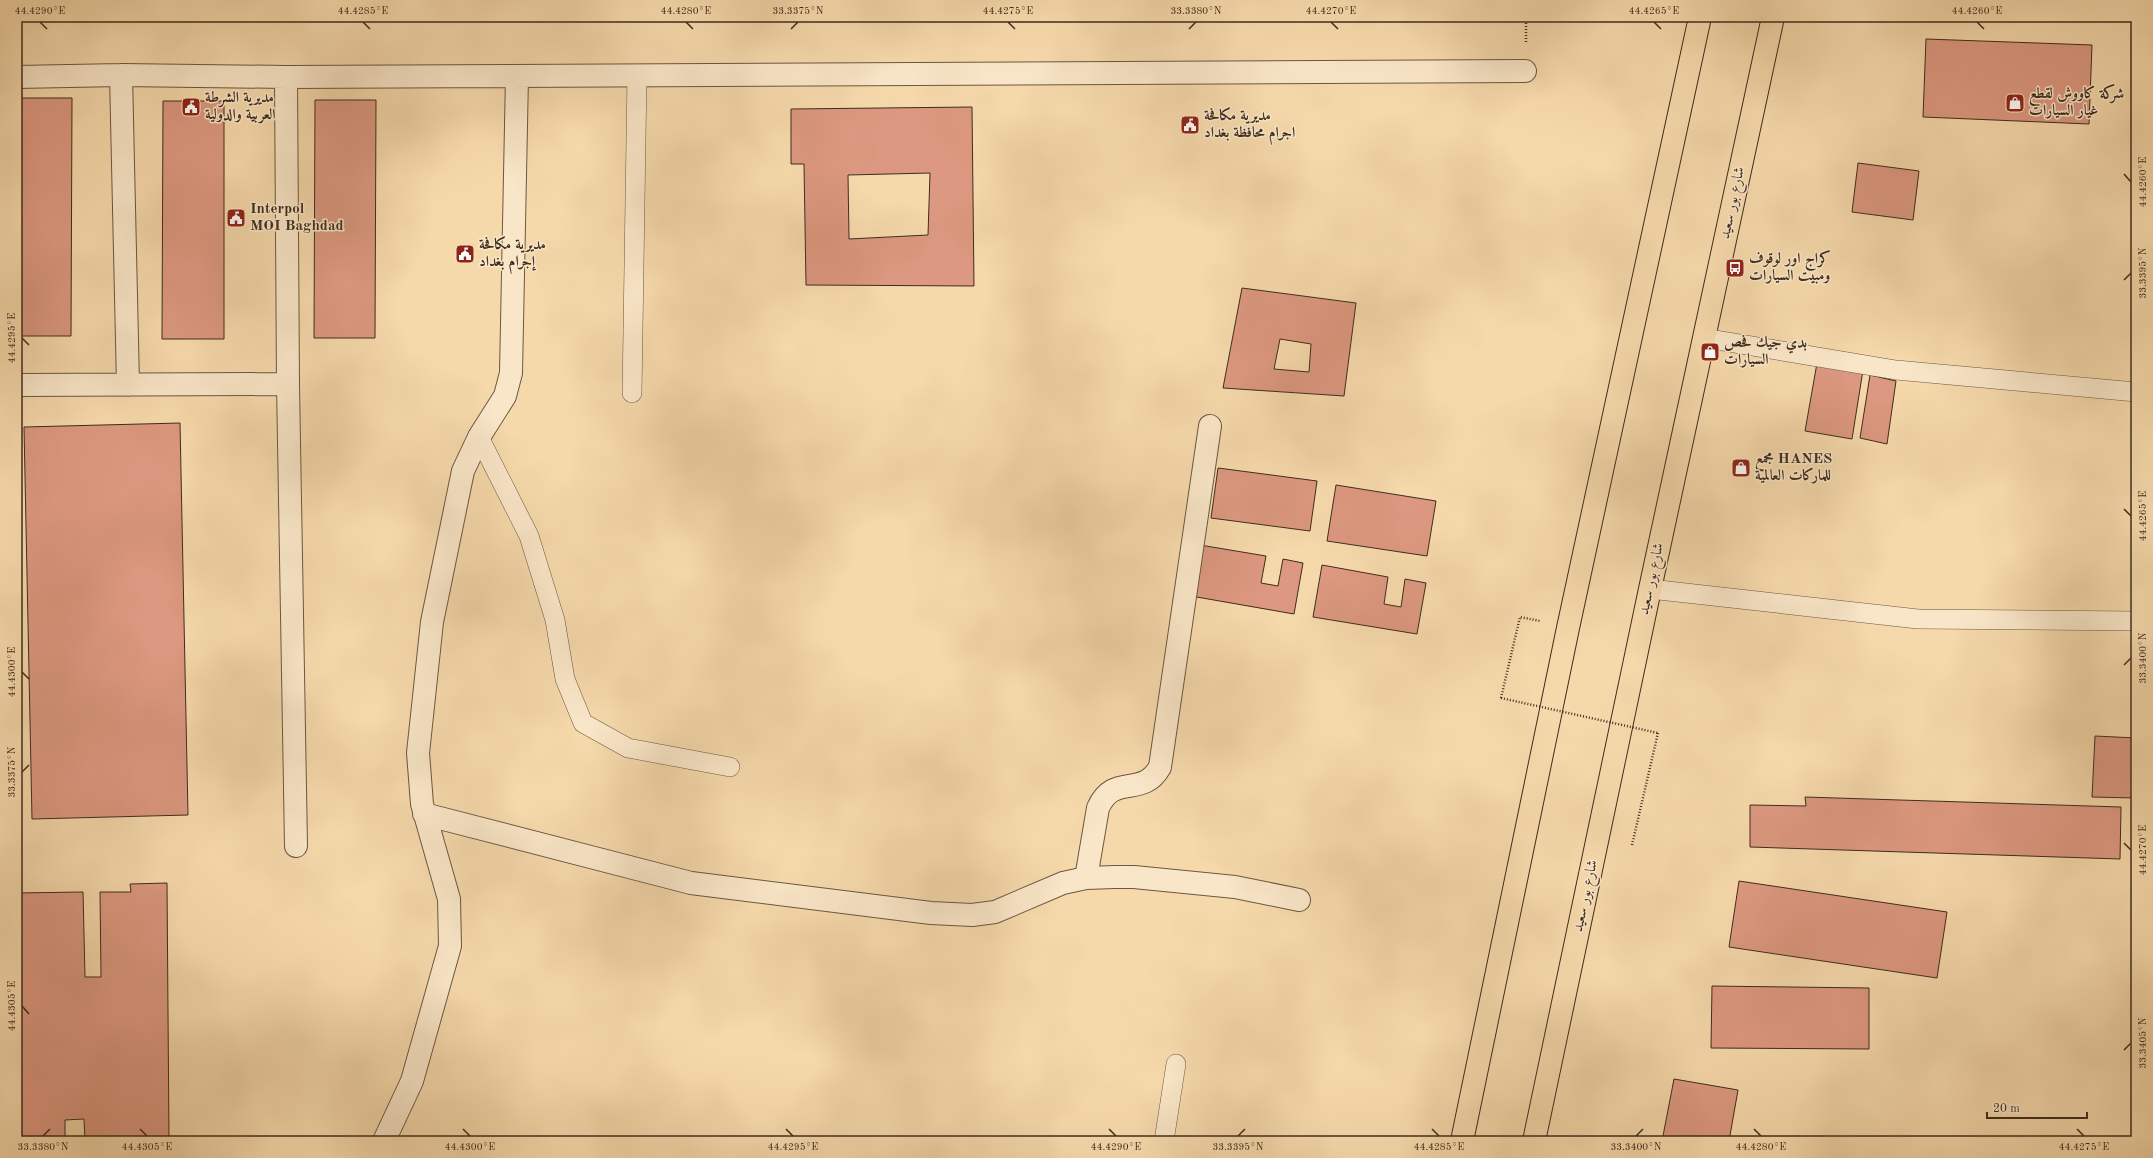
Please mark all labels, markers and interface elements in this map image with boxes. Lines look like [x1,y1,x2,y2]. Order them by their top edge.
text: 44.4290°E [15,6,65,16]
text: 44.4285°E [338,6,388,16]
text: 44.4280°E [661,6,711,16]
text: 33.3375°N [772,6,824,16]
text: 44.4275°E [983,6,1033,16]
text: 33.3380°N [1170,6,1222,16]
text: 44.4270°E [1306,6,1356,16]
text: 44.4265°E [1629,6,1679,16]
text: 44.4260°E [1952,6,2002,16]
place label: شركة كاووش لقطع غيار السيارات [2029,84,2124,119]
place label: مديرية الشرطة العربية والدولية [205,90,276,124]
shop icon: شركة كاووش لقطع غيار السيارات [2004,92,2026,114]
public building icon: مديرية الشرطة العربية والدولية [180,96,202,118]
place label: مديرية مكافحة اجرام محافظة بغداد [1204,106,1295,145]
public building icon: مديرية مكافحة اجرام محافظة بغداد [1179,114,1201,136]
text: 44.4260°E [2138,157,2148,207]
street label: شارع بور سعيد [1718,166,1752,241]
place label: Interpol MOI Baghdad [250,202,344,234]
public building icon: Interpol MOI Baghdad [225,207,247,229]
place label: مديرية مكافحة إجرام بغداد [479,235,546,274]
public building icon: مديرية مكافحة إجرام بغداد [454,243,476,265]
text: 33.3395°N [2138,247,2148,299]
place label: كراج اور لوقوف ومبيت السيارات [1749,250,1831,284]
bus stop icon: كراج اور لوقوف ومبيت السيارات [1724,257,1746,279]
text: 44.4295°E [7,313,17,363]
place label: بدي جيك فحص السيارات [1724,334,1807,368]
shop icon: بدي جيك فحص السيارات [1699,341,1721,363]
place label: مجمع HANES للماركات العالمية [1755,452,1832,484]
shop icon: مجمع HANES للماركات العالمية [1730,457,1752,479]
text: 44.4265°E [2138,491,2148,541]
street label: شارع بور سعيد [1637,542,1671,617]
text: 33.3400°N [2138,632,2148,684]
text: 44.4300°E [7,647,17,697]
text: 33.3375°N [7,746,17,798]
text: 44.4270°E [2138,825,2148,875]
street label: شارع بور سعيد [1571,859,1605,934]
text: 44.4305°E [7,981,17,1031]
text: 33.3405°N [2138,1017,2148,1069]
scale bar [1987,1094,2087,1120]
text: 20 m [1993,1103,2020,1115]
text: 33.3380°N [17,1142,69,1152]
text: 44.4305°E [122,1142,172,1152]
text: 44.4300°E [445,1142,495,1152]
text: 44.4295°E [768,1142,818,1152]
text: 44.4290°E [1091,1142,1141,1152]
text: 33.3395°N [1212,1142,1264,1152]
text: 44.4285°E [1414,1142,1464,1152]
text: 33.3400°N [1610,1142,1662,1152]
text: 44.4280°E [1736,1142,1786,1152]
text: 44.4275°E [2059,1142,2109,1152]

